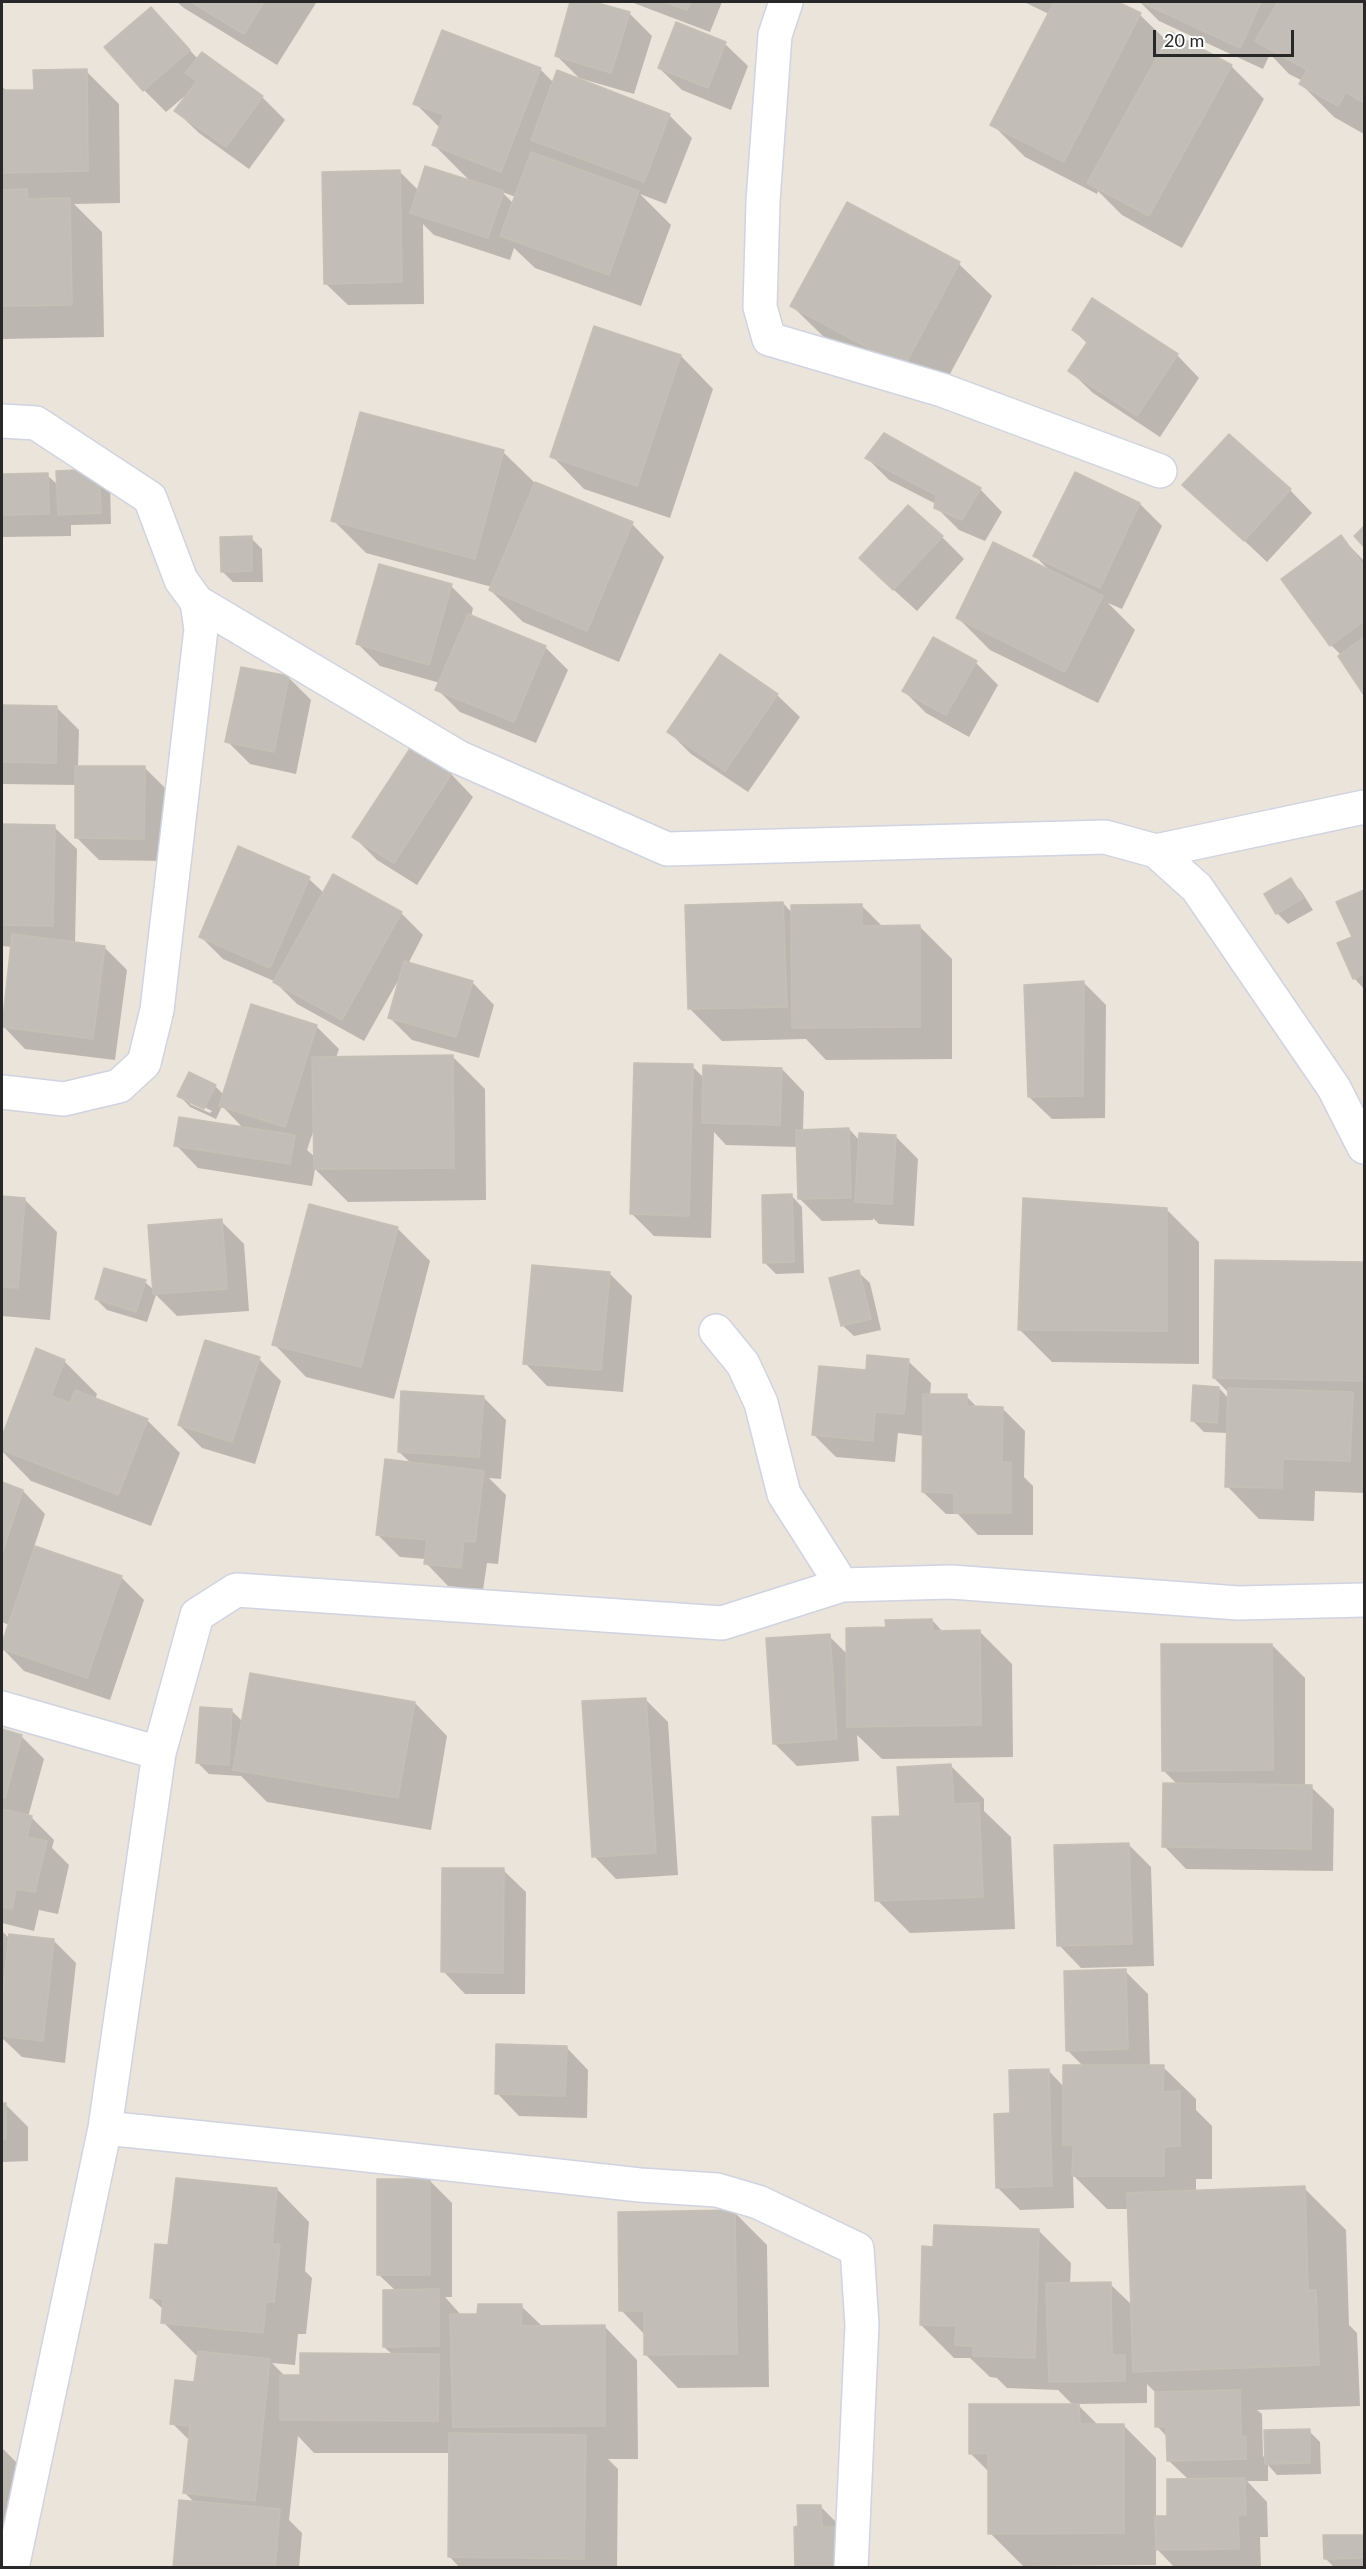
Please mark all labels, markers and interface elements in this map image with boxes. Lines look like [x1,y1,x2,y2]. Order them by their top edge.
scale bar [1156,18,1297,56]
text: 20 m [1164,29,1204,51]

